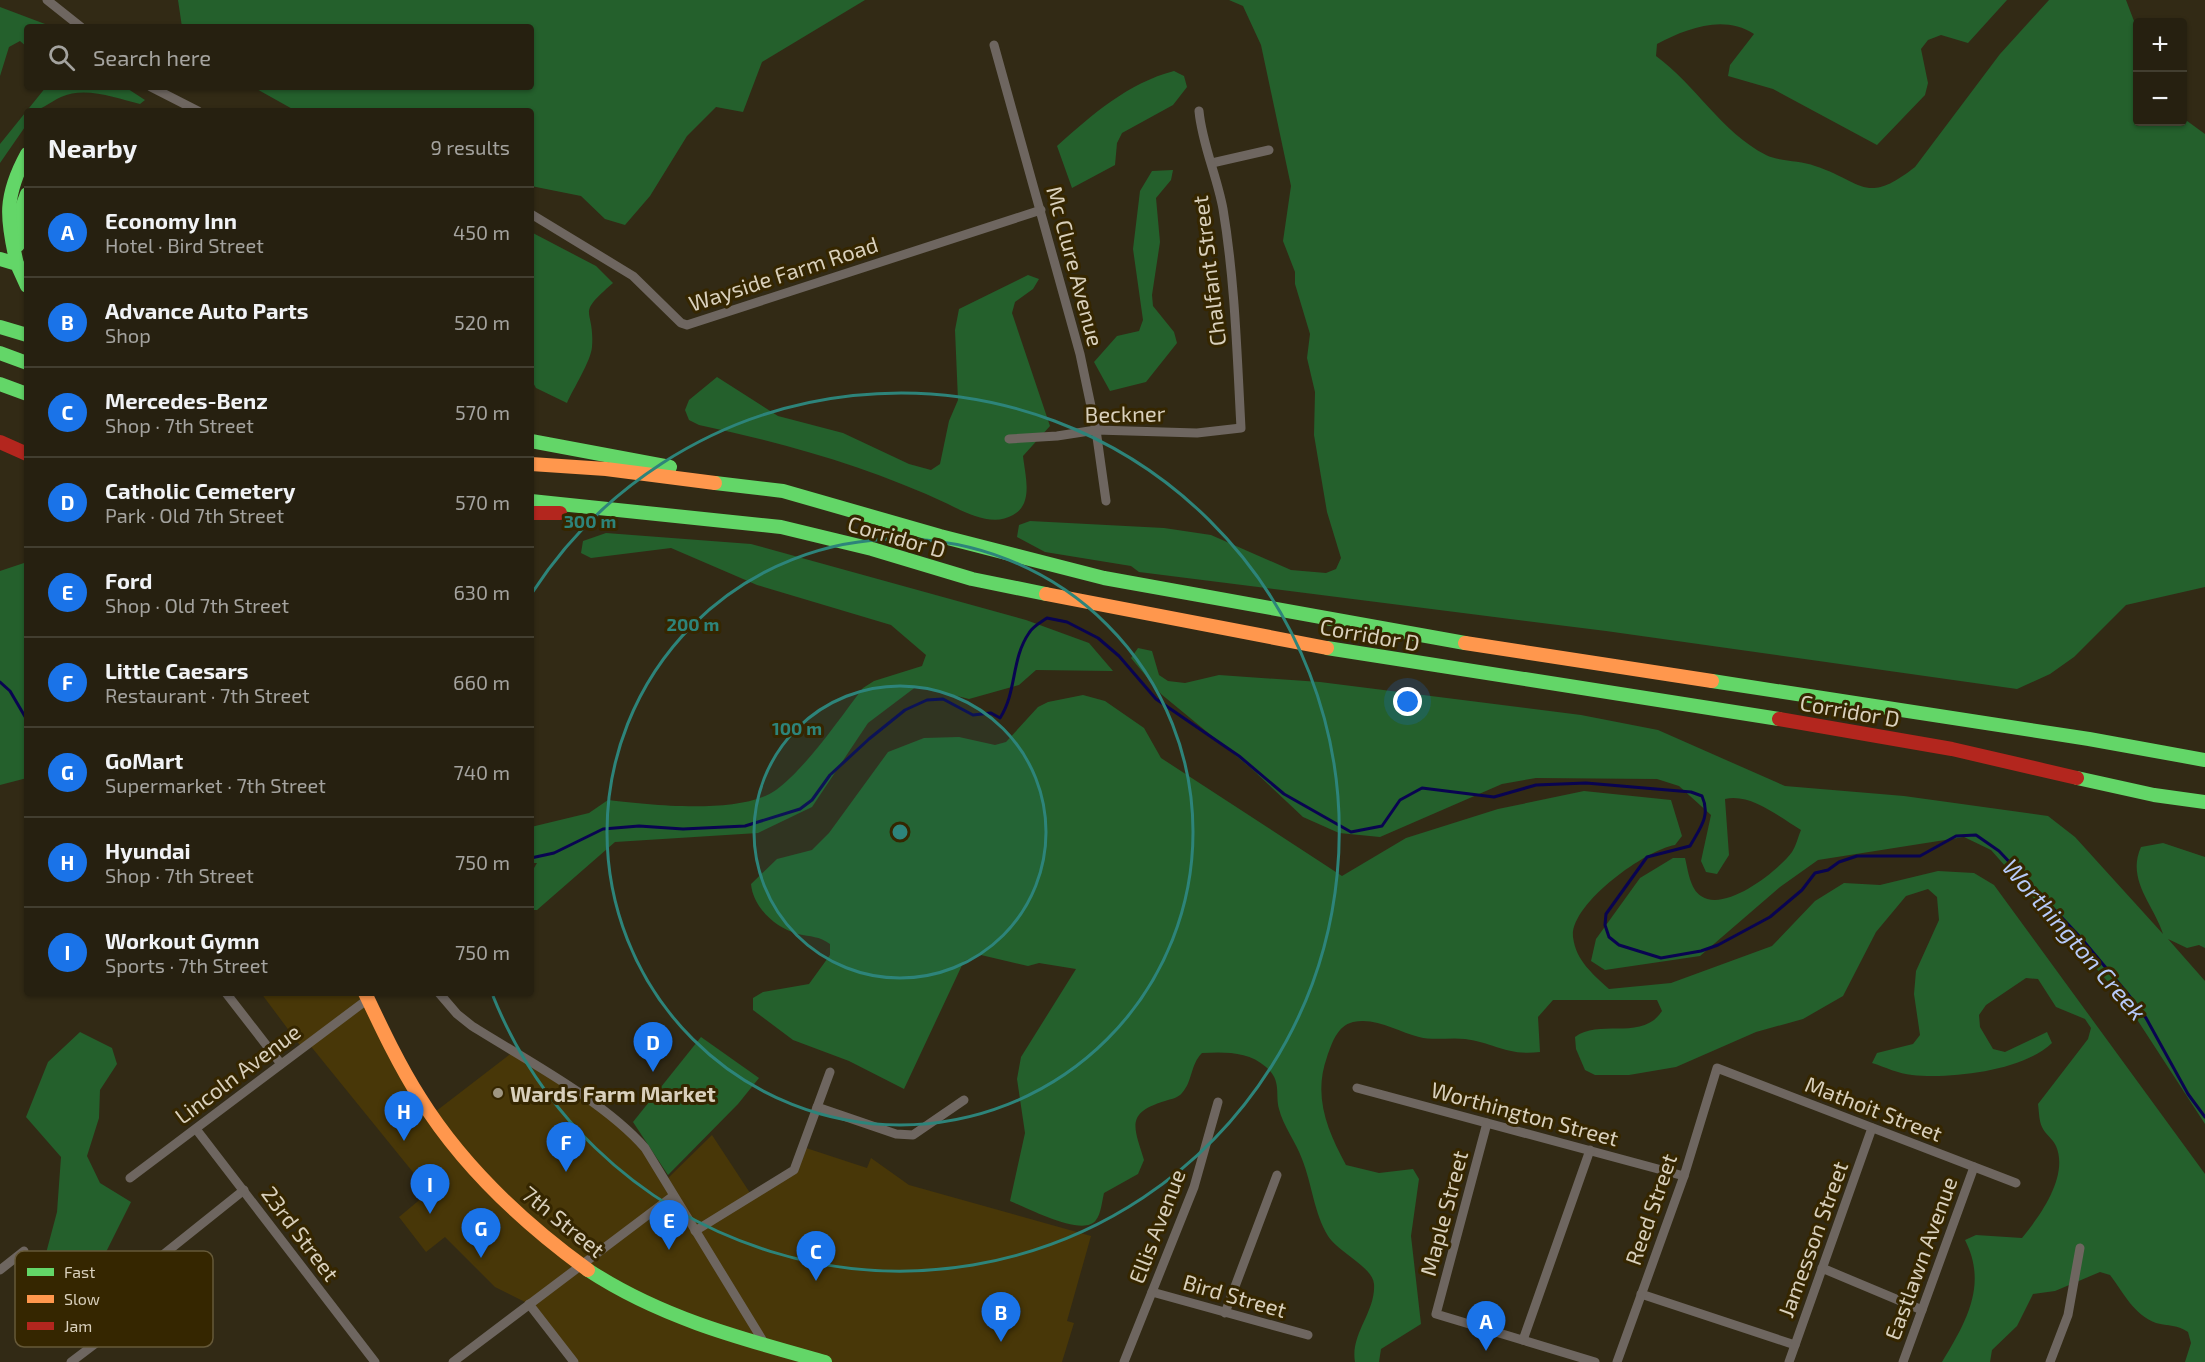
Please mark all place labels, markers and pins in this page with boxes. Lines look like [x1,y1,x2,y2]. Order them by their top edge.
centre of rings [890,822,910,842]
pin: D [634,1022,672,1072]
place label: Wards Farm Market [510,1080,716,1106]
marker: Wards Farm Market [491,1086,505,1100]
pin: H [384,1092,424,1141]
pin: F [546,1122,586,1172]
pin: I [410,1164,450,1214]
pin: E [650,1200,688,1250]
pin: G [462,1208,500,1258]
pin: C [796,1232,836,1281]
pin: B [982,1292,1020,1342]
pin: A [1466,1302,1506,1351]

